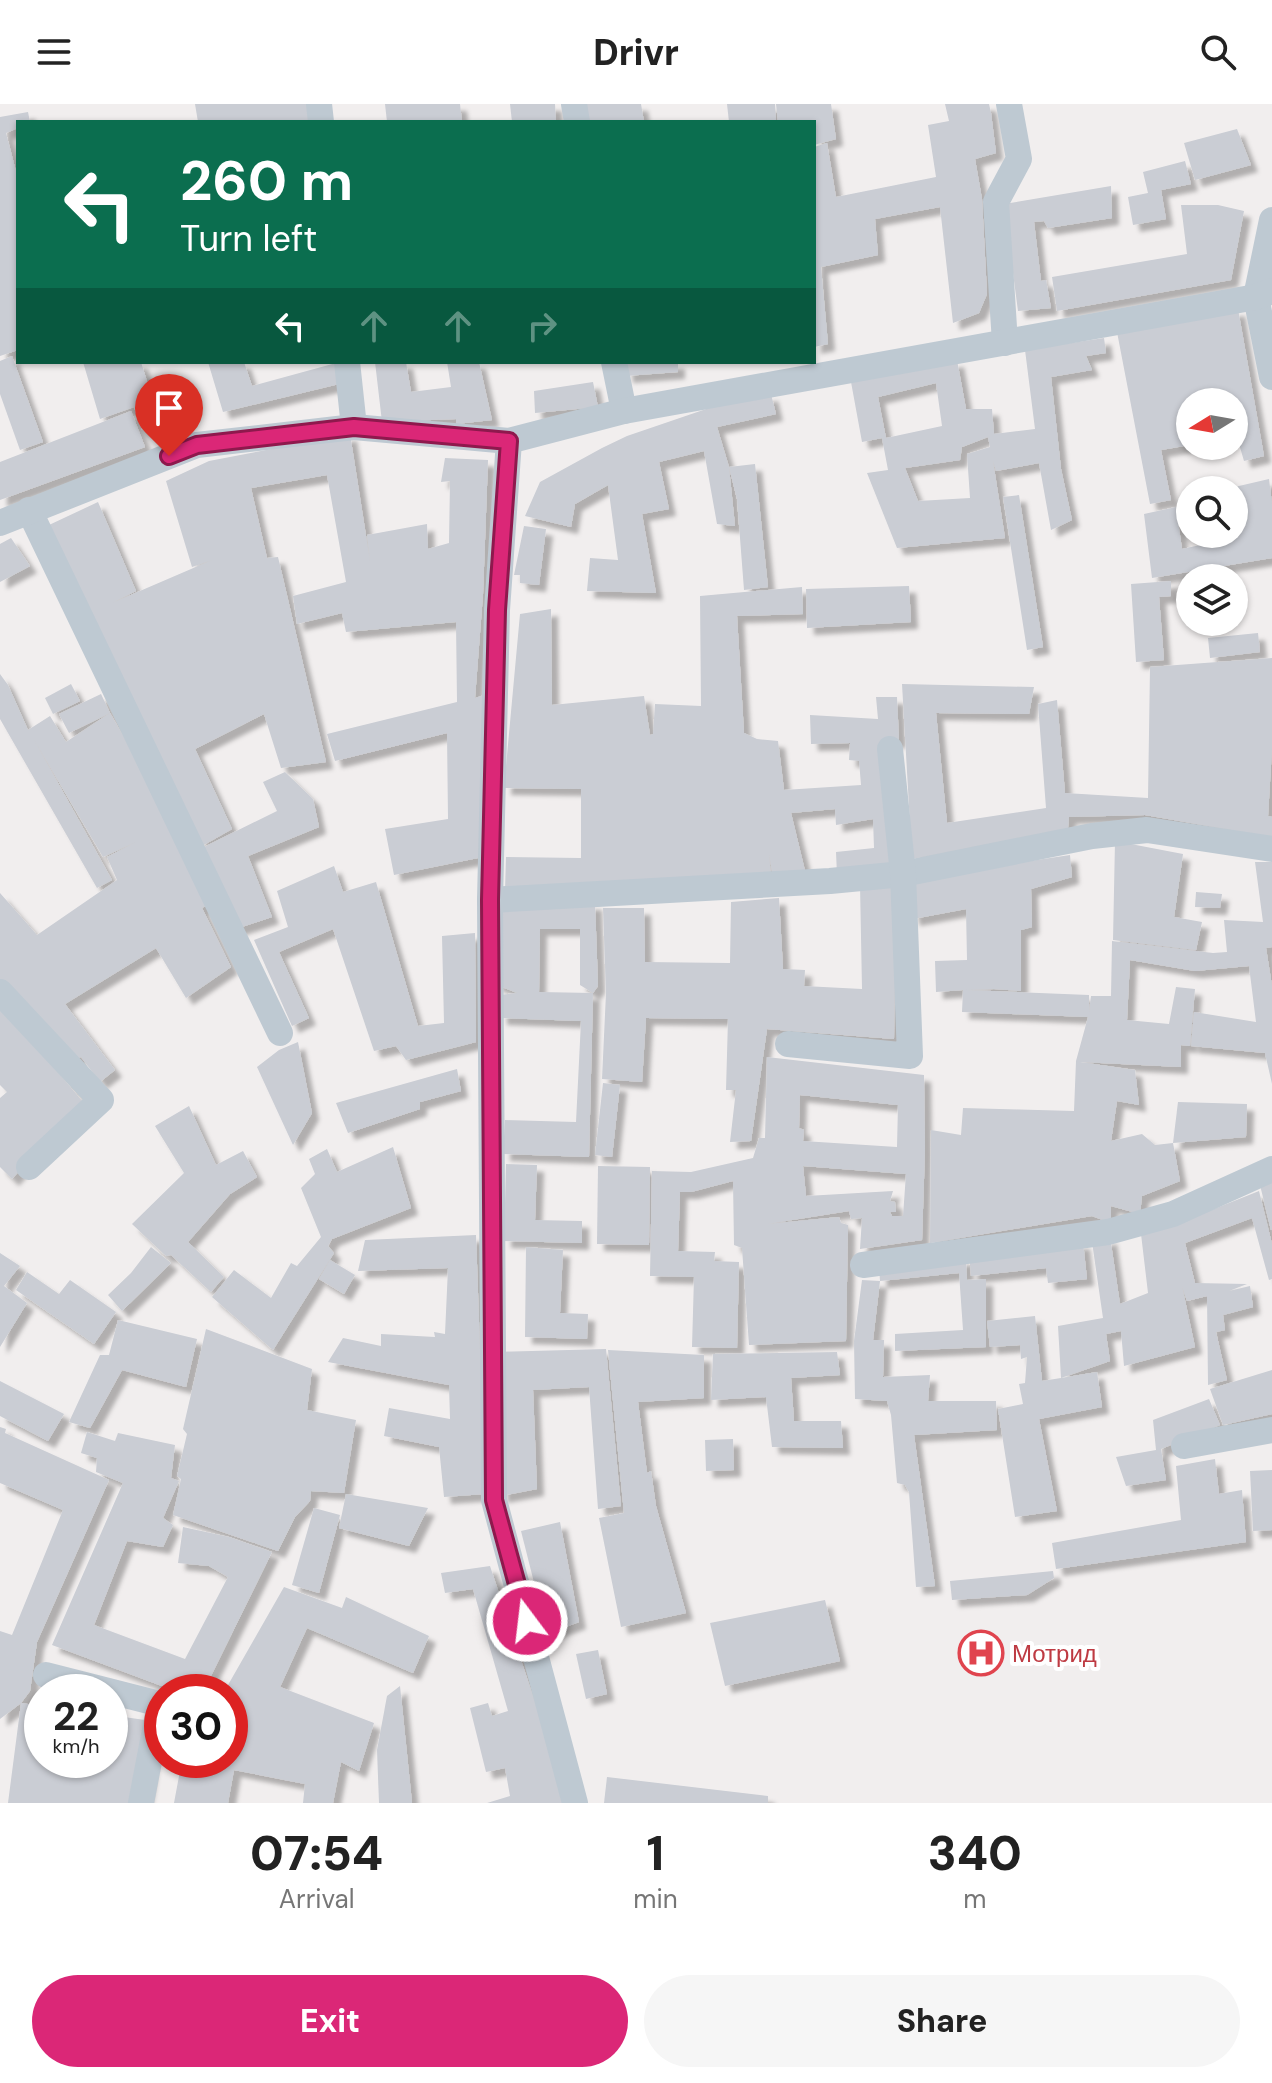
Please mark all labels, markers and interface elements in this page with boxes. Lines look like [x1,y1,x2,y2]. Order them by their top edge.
text: Drivr [593,29,679,76]
icon: menu [32,30,76,74]
icon: search [1196,30,1240,74]
text: 260 m [180,144,353,217]
icon: left [48,152,152,256]
text: Turn left [180,215,317,262]
icon: left [268,304,312,348]
icon: ahead [352,304,396,348]
icon: ahead [436,304,480,348]
icon: right [520,304,564,348]
pin [135,374,203,456]
icon: arrive [147,386,191,430]
north arrow [1176,388,1248,460]
map controls [1176,388,1248,636]
button: search [1176,476,1248,548]
button: layers [1176,564,1248,636]
position arrow [485,1579,569,1663]
hospital icon: Мотрид [957,1629,1005,1677]
place label: Мотрид [1012,1638,1097,1669]
speed limit sign: 30 [144,1674,248,1778]
text: 22 [53,1690,99,1742]
text: km/h [52,1733,100,1759]
text: 07:54 [250,1822,383,1885]
text: 1 [647,1822,664,1885]
text: 340 [928,1822,1022,1885]
text: Arrival [279,1882,355,1916]
text: min [633,1882,678,1916]
text: m [963,1882,986,1916]
button: Exit [32,1975,628,2067]
button: Share [644,1975,1240,2067]

